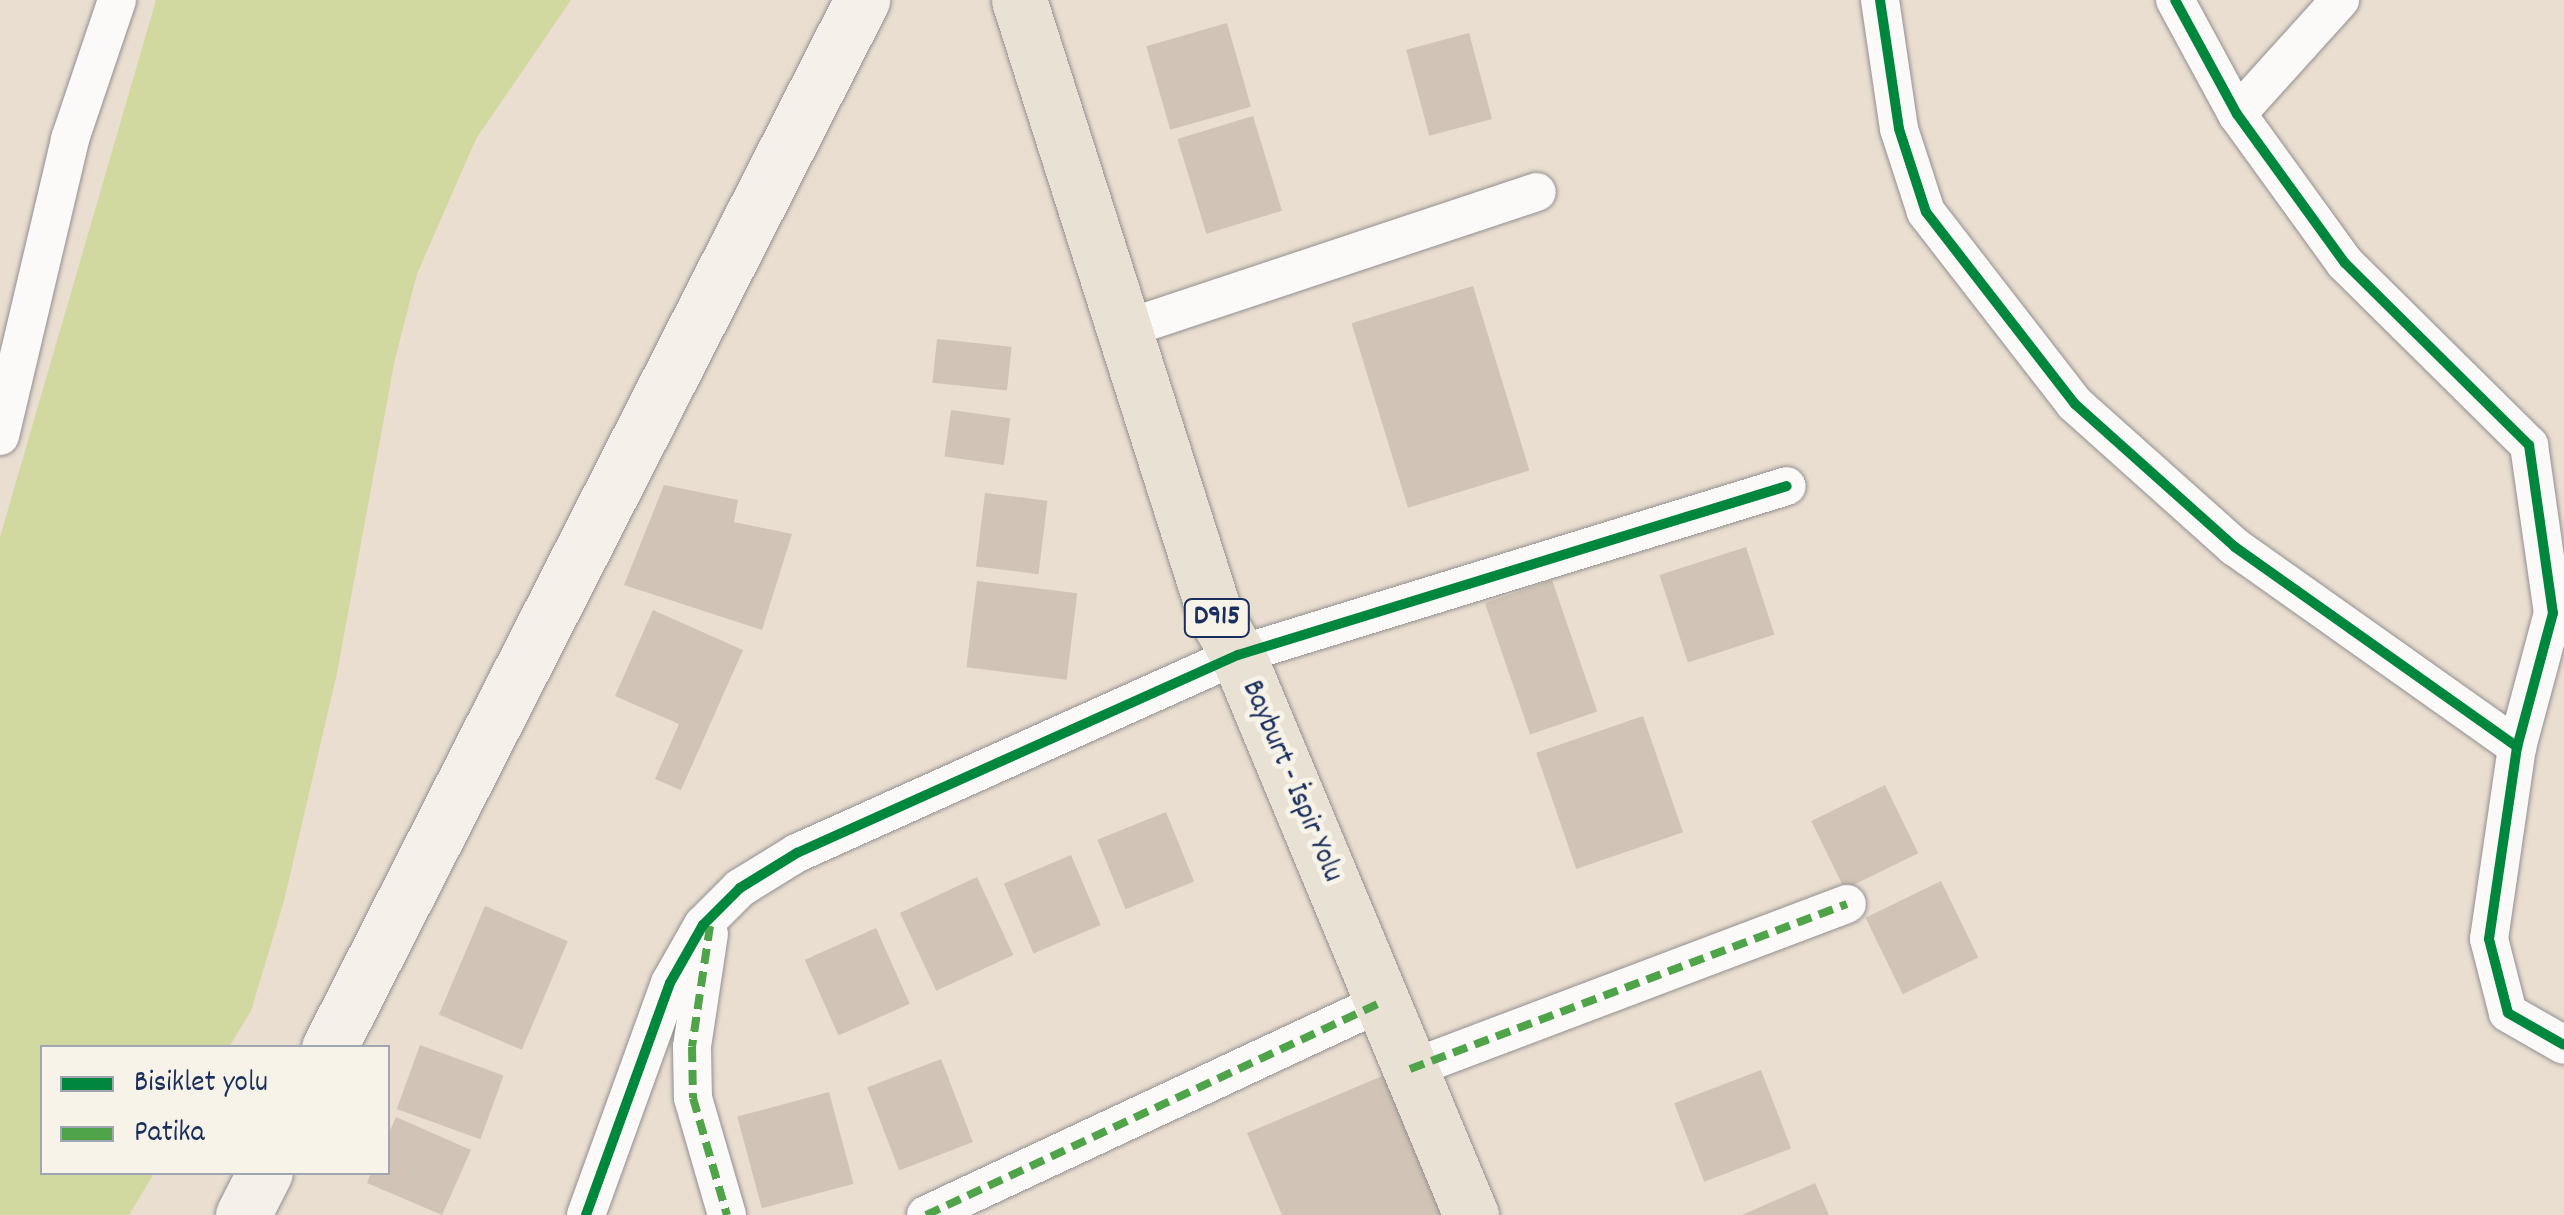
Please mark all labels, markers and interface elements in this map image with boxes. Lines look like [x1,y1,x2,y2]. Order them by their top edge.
road number: D915 [1182,595,1252,641]
street label: Bayburt - İspir Yolu [1231,676,1349,888]
legend [40,1045,390,1175]
text: Bisiklet yolu [134,1063,268,1106]
text: Patika [134,1113,205,1156]

